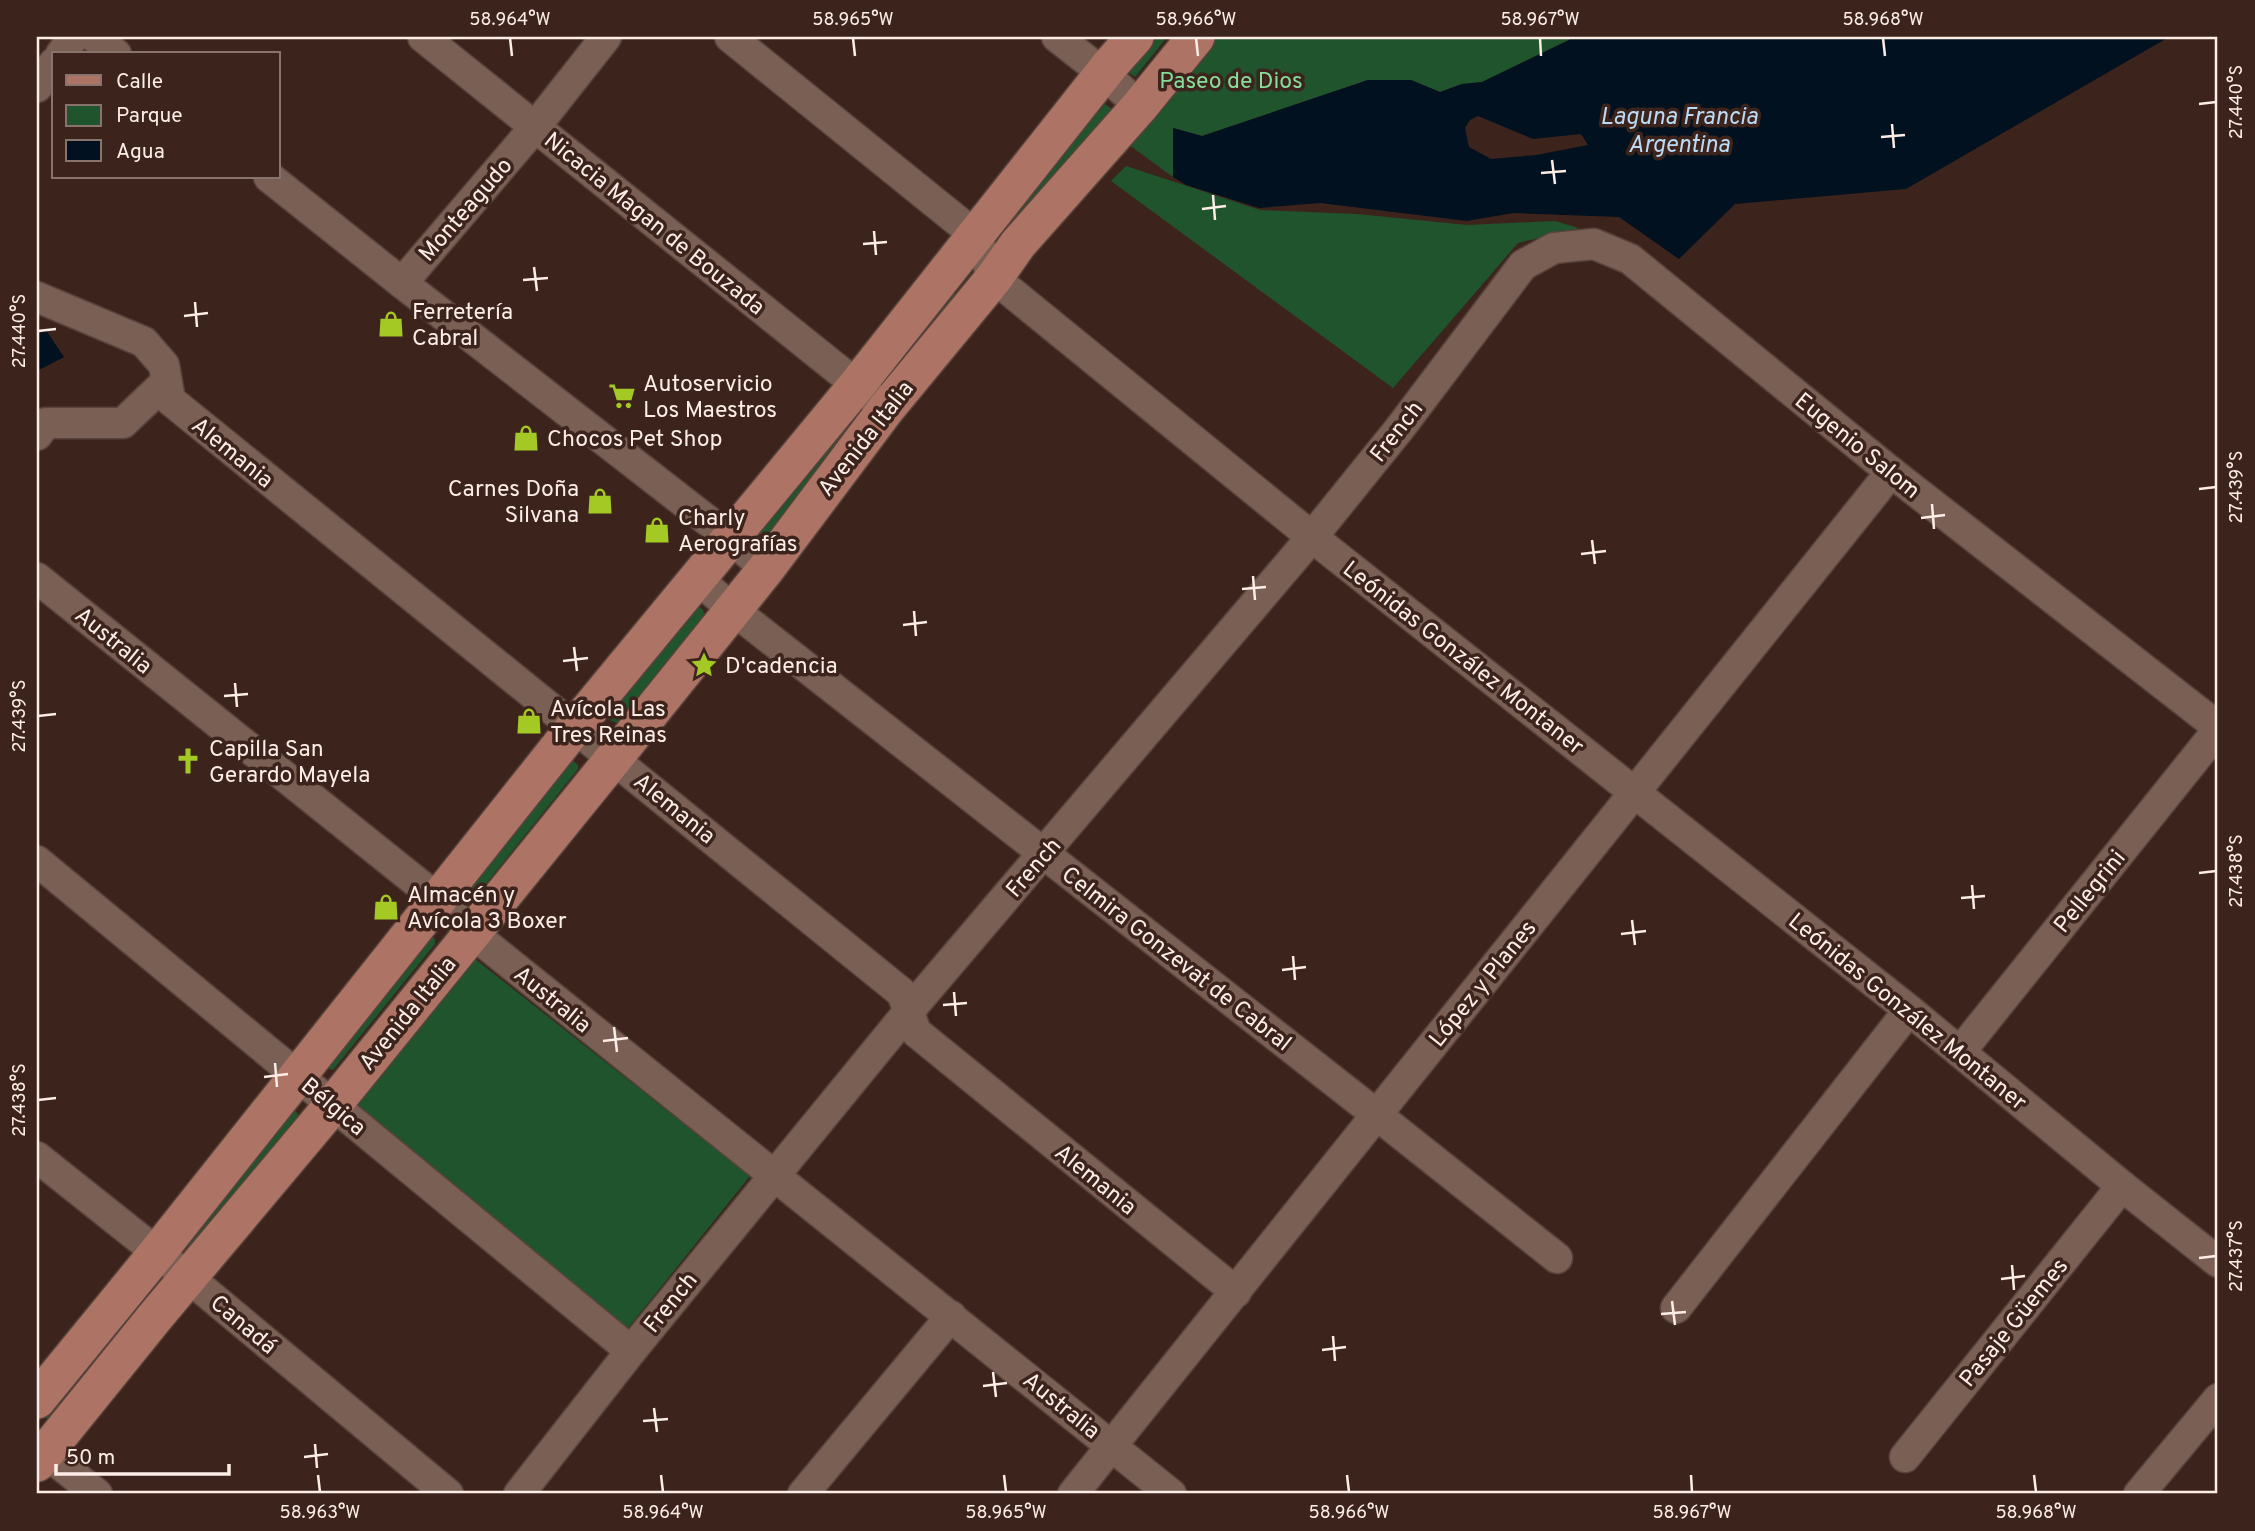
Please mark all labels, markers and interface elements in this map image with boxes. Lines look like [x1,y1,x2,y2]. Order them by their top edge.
text: 58.964°W [469,9,551,32]
text: 58.965°W [812,9,894,32]
text: 58.966°W [1156,9,1236,32]
text: 58.967°W [1500,9,1580,32]
text: 58.968°W [1842,9,1924,32]
legend [52,52,280,178]
text: 27.440°S [2226,65,2249,139]
park label: Paseo de Dios [1159,68,1303,97]
text: Calle [116,69,163,96]
text: Parque [116,103,183,130]
water label: Laguna Francia Argentina [1600,103,1759,161]
street label: Nicacia Magan de Bouzada [537,127,770,323]
text: Agua [116,139,165,166]
street label: Monteagudo [414,153,520,269]
text: 27.440°S [9,294,32,368]
place label: Ferretería Cabral [412,299,513,354]
shop icon: Ferretería Cabral [376,309,406,339]
place label: Autoservicio Los Maestros [643,371,777,426]
street label: Avenida Italia [813,376,921,503]
supermarket icon: Autoservicio Los Maestros [607,381,637,411]
street label: Eugenio Salom [1788,387,1925,506]
street label: French [1365,396,1431,469]
street label: Alemania [185,412,278,496]
shop icon: Chocos Pet Shop [511,423,541,453]
place label: Chocos Pet Shop [547,426,722,455]
text: 27.439°S [2226,450,2249,524]
place label: Carnes Doña Silvana [448,476,579,531]
shop icon: Carnes Doña Silvana [585,486,615,516]
place label: Charly Aerografías [678,505,798,560]
shop icon: Charly Aerografías [642,515,672,545]
street label: Leónidas González Montaner [1336,556,1589,762]
street label: Australia [68,602,157,682]
place icon: D'cadencia [689,650,719,680]
place label: D'cadencia [725,653,838,682]
text: 27.439°S [9,679,32,753]
place label: Avícola Las Tres Reinas [550,696,667,751]
shop icon: Avícola Las Tres Reinas [514,706,544,736]
place label: Capilla San Gerardo Mayela [209,736,370,791]
church icon: Capilla San Gerardo Mayela [173,746,203,776]
street label: Alemania [627,768,720,852]
street label: French [1001,833,1069,905]
text: 27.438°S [2226,834,2249,908]
street label: Pellegrini [2049,845,2133,940]
street label: Celmira Gonzevat de Cabral [1055,861,1296,1059]
place label: Almacén y Avícola 3 Boxer [407,882,567,937]
shop icon: Almacén y Avícola 3 Boxer [371,892,401,922]
street label: Leónidas González Montaner [1781,908,2032,1118]
street label: López y Planes [1424,915,1544,1054]
street label: Avenida Italia [354,951,464,1078]
street label: Australia [507,961,596,1041]
text: 27.438°S [9,1063,32,1137]
street label: Bélgica [294,1072,371,1143]
street label: Alemania [1048,1139,1141,1223]
text: 27.437°S [2226,1220,2249,1292]
street label: Pasaje Güemes [1954,1253,2076,1394]
street label: French [639,1267,705,1340]
street label: Canadá [203,1290,282,1362]
street label: Australia [1016,1367,1105,1447]
scale bar [56,1433,229,1477]
text: 50 m [66,1445,115,1472]
text: 58.963°W [280,1502,360,1525]
text: 58.964°W [622,1502,704,1525]
text: 58.965°W [965,1502,1047,1525]
text: 58.966°W [1309,1502,1389,1525]
text: 58.967°W [1652,1502,1732,1525]
text: 58.968°W [1995,1502,2077,1525]

